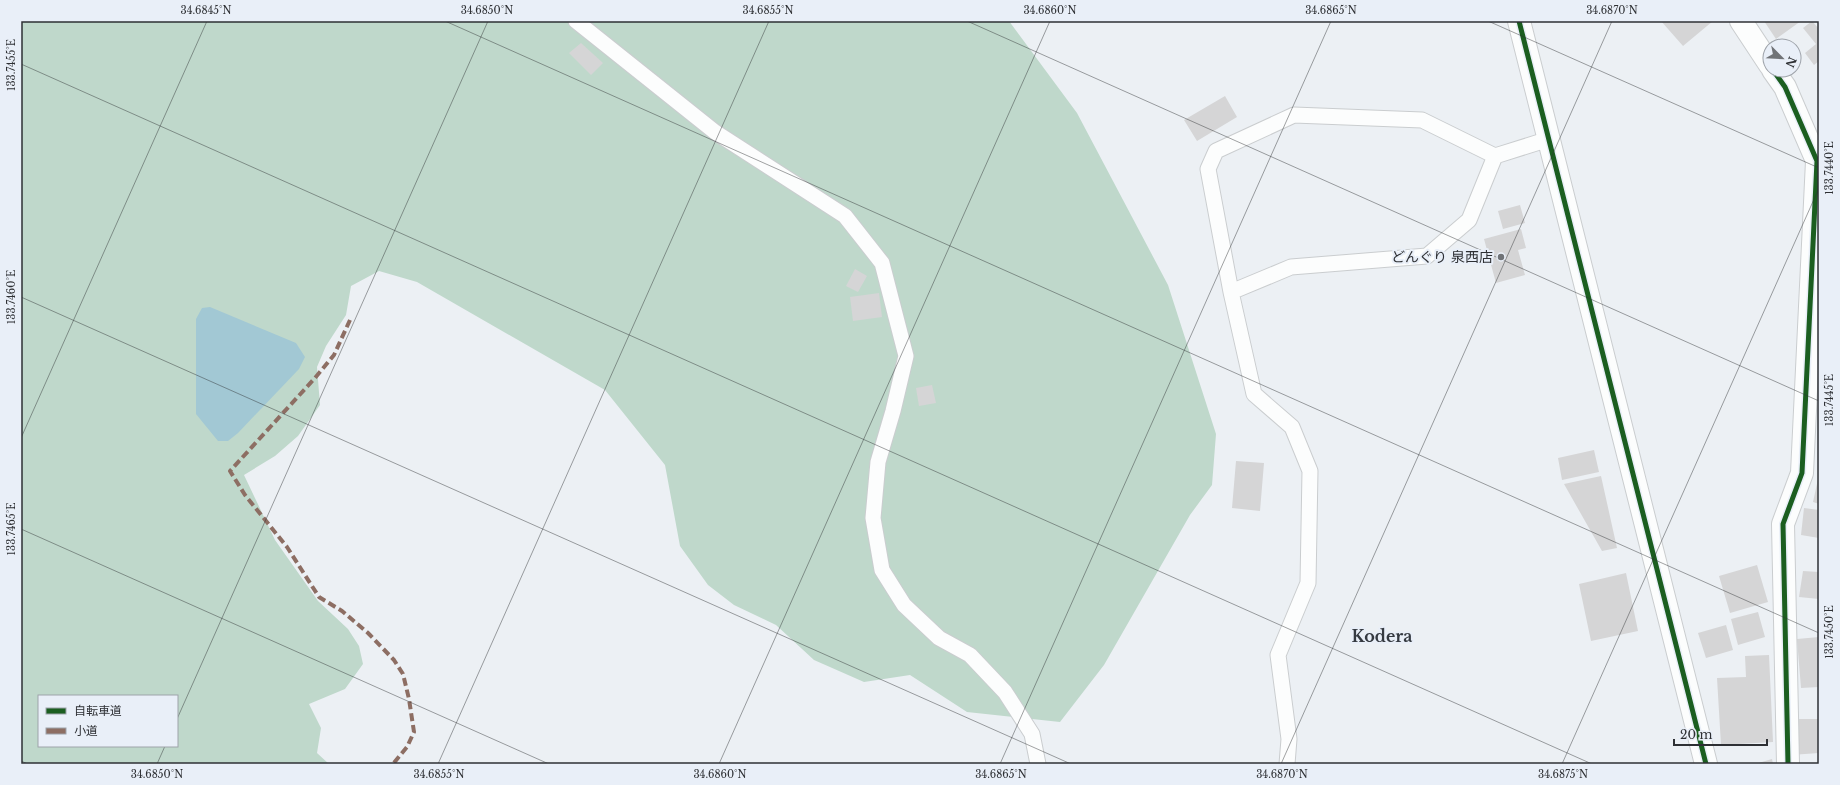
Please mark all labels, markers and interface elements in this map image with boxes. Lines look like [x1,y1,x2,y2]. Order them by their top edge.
text: 34.6845°N [180,4,232,17]
text: 34.6850°N [461,4,513,17]
text: 34.6855°N [743,4,793,17]
text: 34.6860°N [1023,4,1077,17]
text: 34.6865°N [1305,4,1357,17]
text: 34.6870°N [1586,4,1638,17]
north arrow [1762,38,1802,78]
text: 133.7455°E [5,39,18,91]
text: N [1782,54,1800,70]
text: 133.7440°E [1823,141,1836,195]
place label: どんぐり 泉西店 [1391,248,1493,266]
marker: どんぐり 泉西店 [1496,252,1506,262]
text: 133.7460°E [5,270,18,324]
text: 133.7445°E [1823,374,1836,426]
text: 133.7465°E [5,503,18,555]
text: 133.7450°E [1823,605,1836,659]
district label: Kodera [1352,626,1412,646]
legend [38,695,178,747]
text: 自転車道 [74,703,122,718]
scale bar [1674,721,1767,747]
text: 小道 [74,723,98,738]
text: 20 m [1680,727,1712,742]
text: 34.6850°N [131,768,183,781]
text: 34.6855°N [414,768,464,781]
text: 34.6860°N [693,768,747,781]
text: 34.6865°N [975,768,1027,781]
text: 34.6870°N [1256,768,1308,781]
text: 34.6875°N [1538,768,1588,781]

